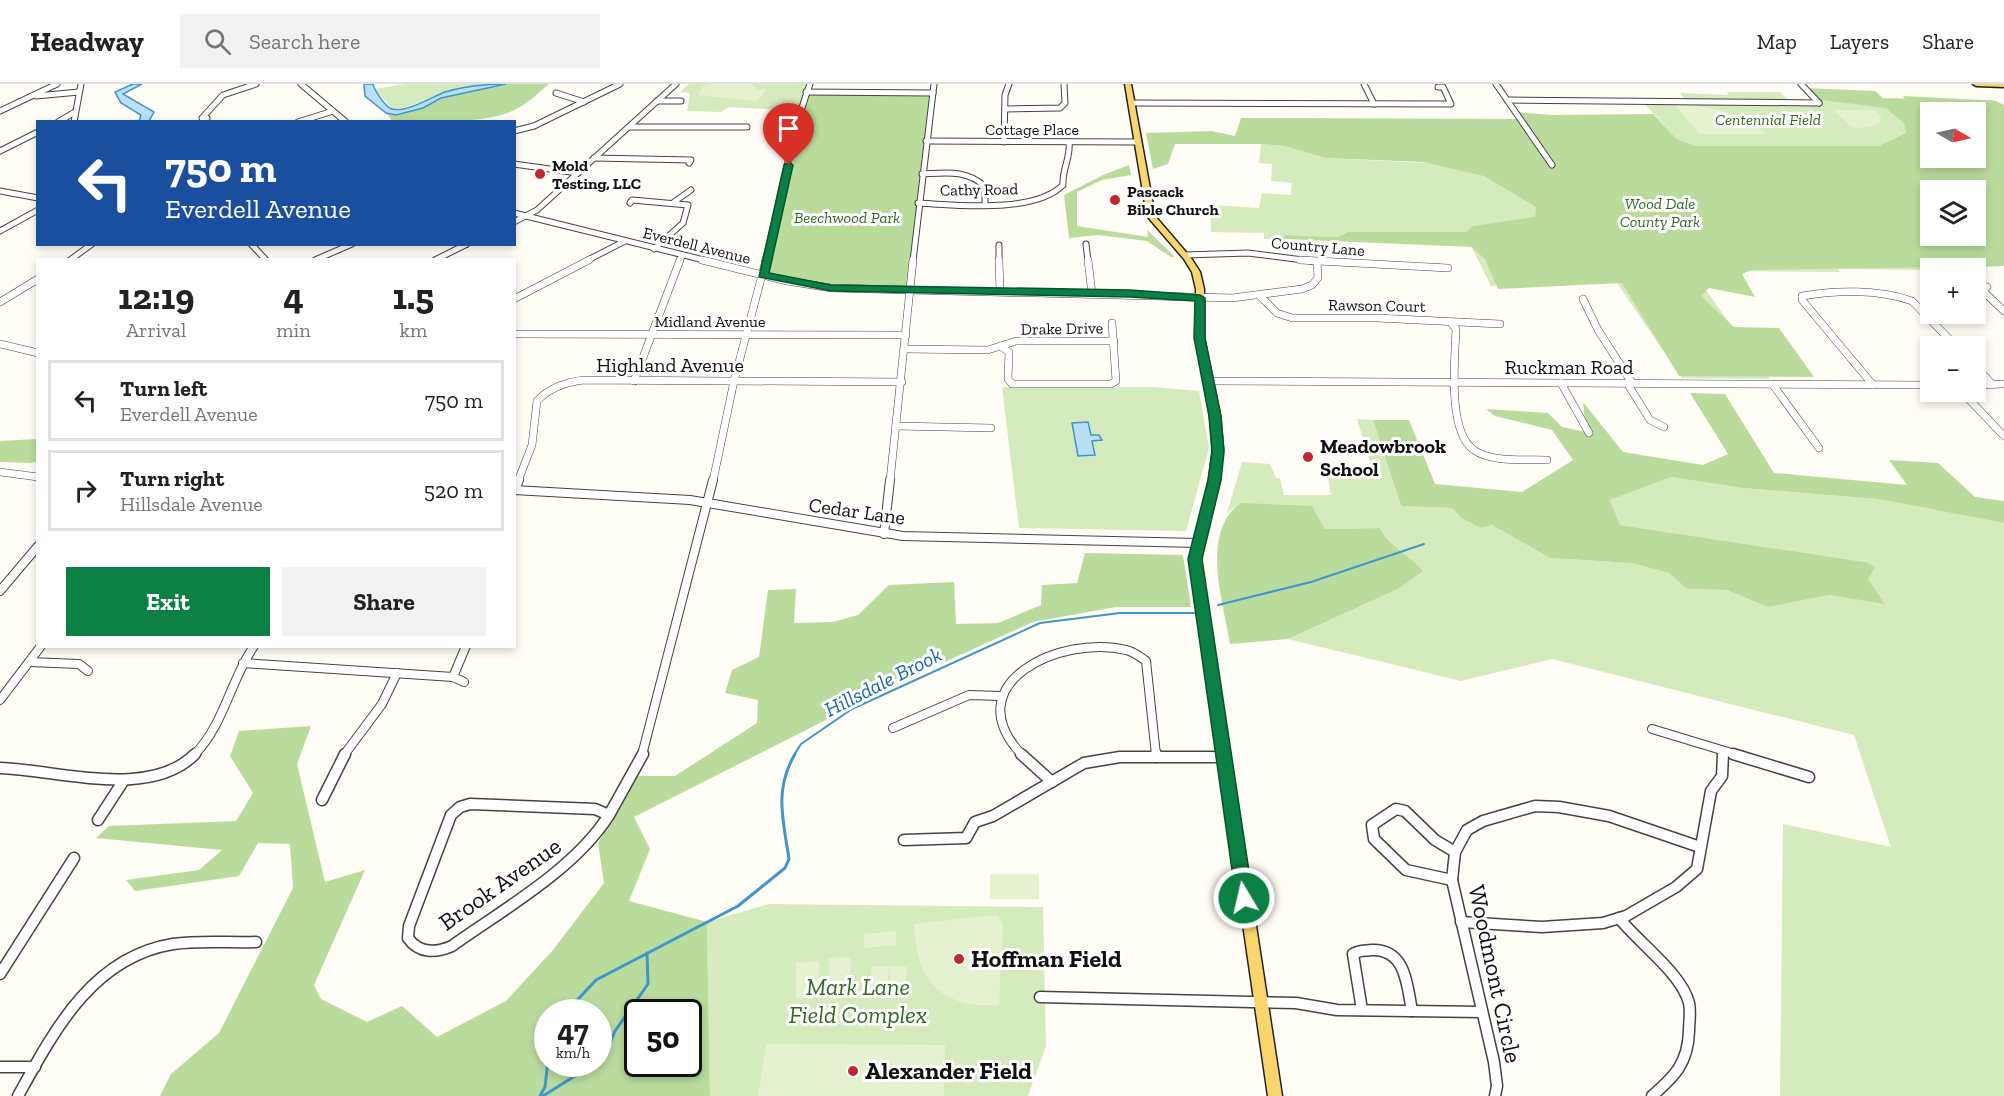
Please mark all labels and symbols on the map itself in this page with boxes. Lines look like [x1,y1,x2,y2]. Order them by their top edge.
north arrow [1920,102,1986,168]
pin [763,103,814,165]
park label: Centennial Field [1715,110,1821,129]
street label: Cottage Place [985,120,1079,139]
place label: Mold Testing, LLC [552,156,641,193]
marker: Mold Testing, LLC [533,167,547,181]
street label: Cathy Road [940,179,1019,200]
place label: Pascack Bible Church [1127,182,1219,219]
marker: Pascack Bible Church [1108,193,1122,207]
park label: Wood Dale County Park [1620,194,1700,231]
park label: Beechwood Park [794,208,900,227]
street label: Everdell Avenue [641,223,753,268]
street label: Country Lane [1270,233,1366,260]
street label: Rawson Court [1328,295,1426,316]
street label: Midland Avenue [654,312,766,331]
street label: Drake Drive [1021,318,1103,339]
street label: Highland Avenue [596,353,744,377]
street label: Ruckman Road [1504,355,1634,379]
place label: Meadowbrook School [1320,434,1446,481]
marker: Meadowbrook School [1301,450,1315,464]
street label: Cedar Lane [807,492,907,530]
water label: Hillsdale Brook [820,641,946,722]
street label: Brook Avenue [433,831,566,936]
position arrow [1212,866,1276,930]
street label: Woodmont Circle [1462,882,1529,1066]
place label: Hoffman Field [971,944,1122,973]
marker: Hoffman Field [952,952,966,966]
park label: Mark Lane Field Complex [789,972,927,1029]
speed limit sign: 50 [624,999,702,1077]
place label: Alexander Field [865,1056,1032,1085]
marker: Alexander Field [846,1064,860,1078]

